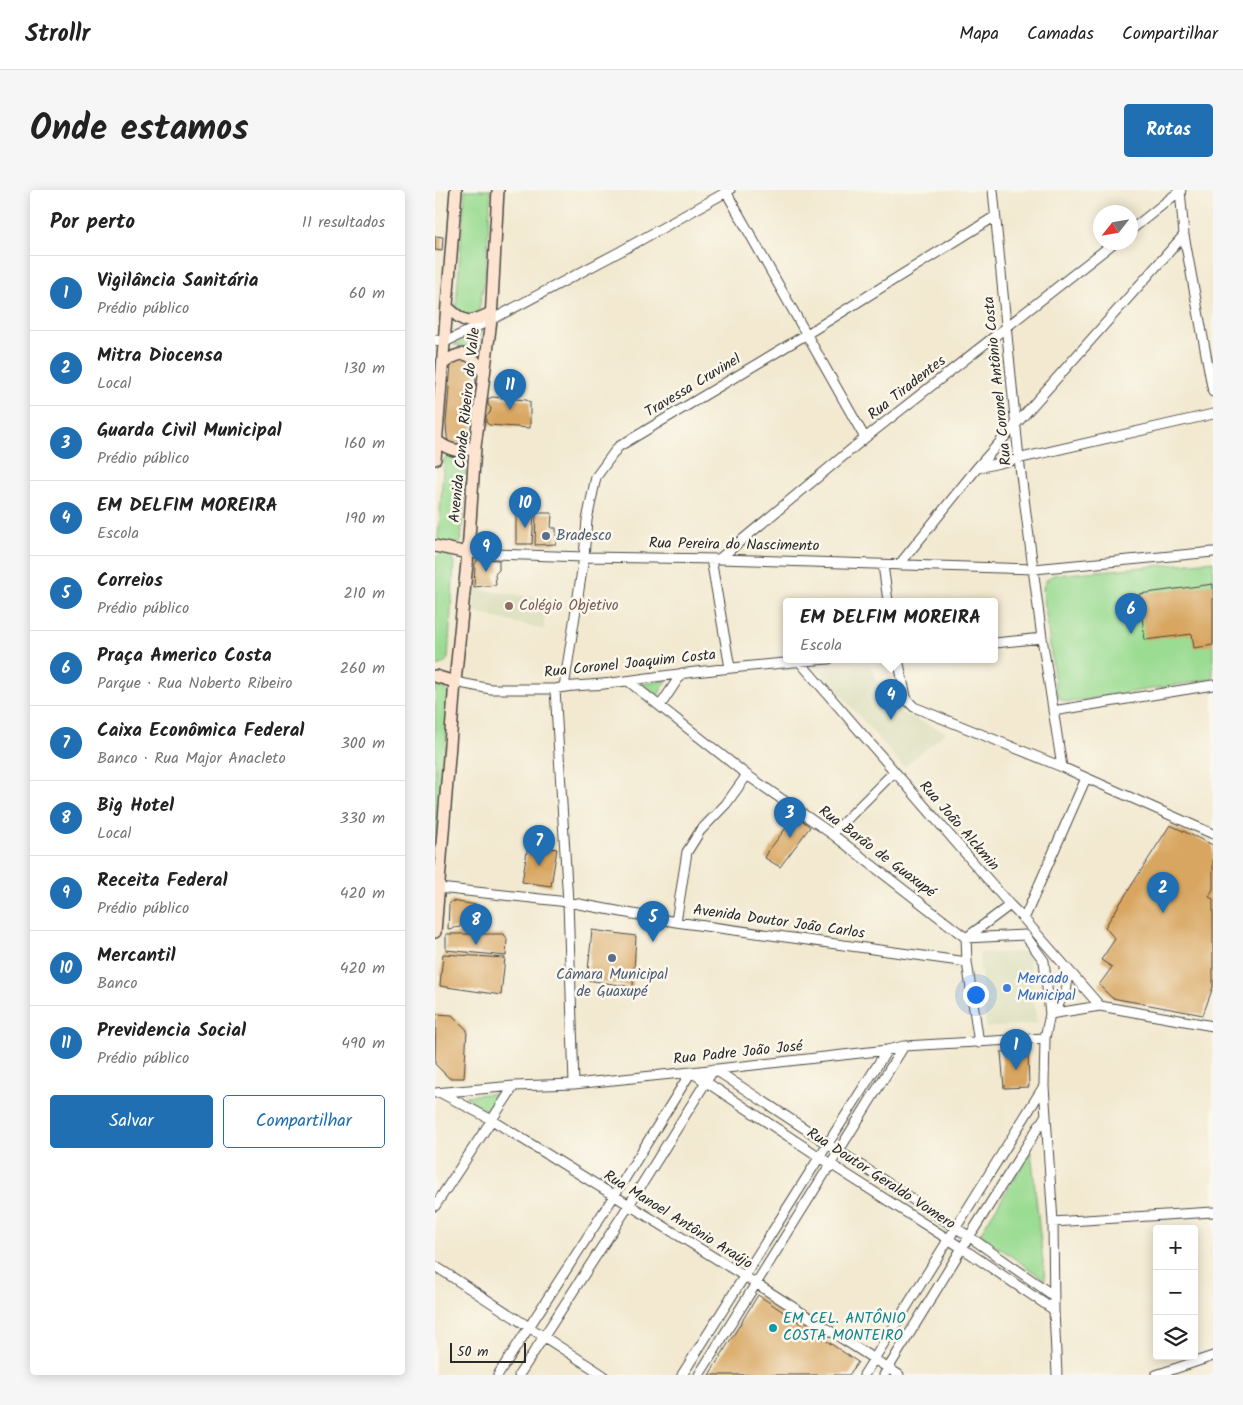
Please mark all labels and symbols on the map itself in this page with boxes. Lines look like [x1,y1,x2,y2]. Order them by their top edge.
north arrow [1093,205,1138,250]
street label: Rua Coronel Antônio Costa [977,295,1019,467]
street label: Avenida Conde Ribeiro do Valle [443,326,487,524]
street label: Travessa Cruvinel [640,348,746,424]
street label: Rua Tiradentes [863,349,952,426]
pin: 11 [494,369,526,410]
pin: 10 [509,487,541,528]
place label: Bradesco [556,524,612,548]
marker: Bradesco [540,530,552,542]
pin: 9 [470,531,502,572]
street label: Rua Pereira do Nascimento [648,532,820,558]
pin: 6 [1115,593,1147,634]
place label: Colégio Objetivo [519,594,619,618]
marker: Colégio Objetivo [503,600,515,612]
street label: Rua Coronel Joaquim Costa [543,643,717,685]
pin: 4 [875,679,907,720]
street label: Rua João Alckmin [913,776,1005,876]
pin: 3 [774,797,806,838]
street label: Rua Barão de Guaxupé [813,800,942,905]
pin: 7 [523,825,555,866]
pin: 2 [1147,872,1179,913]
street label: Avenida Doutor João Carlos [692,898,867,946]
pin: 5 [637,901,669,942]
pin: 8 [460,904,492,945]
marker: Câmara Municipal de Guaxupé [606,952,618,964]
place label: Câmara Municipal de Guaxupé [556,963,668,1004]
place label: Mercado Municipal [1017,967,1076,1008]
your location [963,982,989,1008]
marker: Mercado Municipal [1001,982,1013,994]
pin: 1 [1000,1029,1032,1070]
street label: Rua Padre João José [672,1034,805,1072]
street label: Rua Doutor Geraldo Vomero [802,1122,960,1236]
street label: Rua Manoel Antônio Araújo [599,1164,758,1276]
place label: EM CEL. ANTÔNIO COSTA MONTEIRO [783,1307,906,1348]
marker: EM CEL. ANTÔNIO COSTA MONTEIRO [767,1322,779,1334]
scale bar [450,1340,526,1363]

